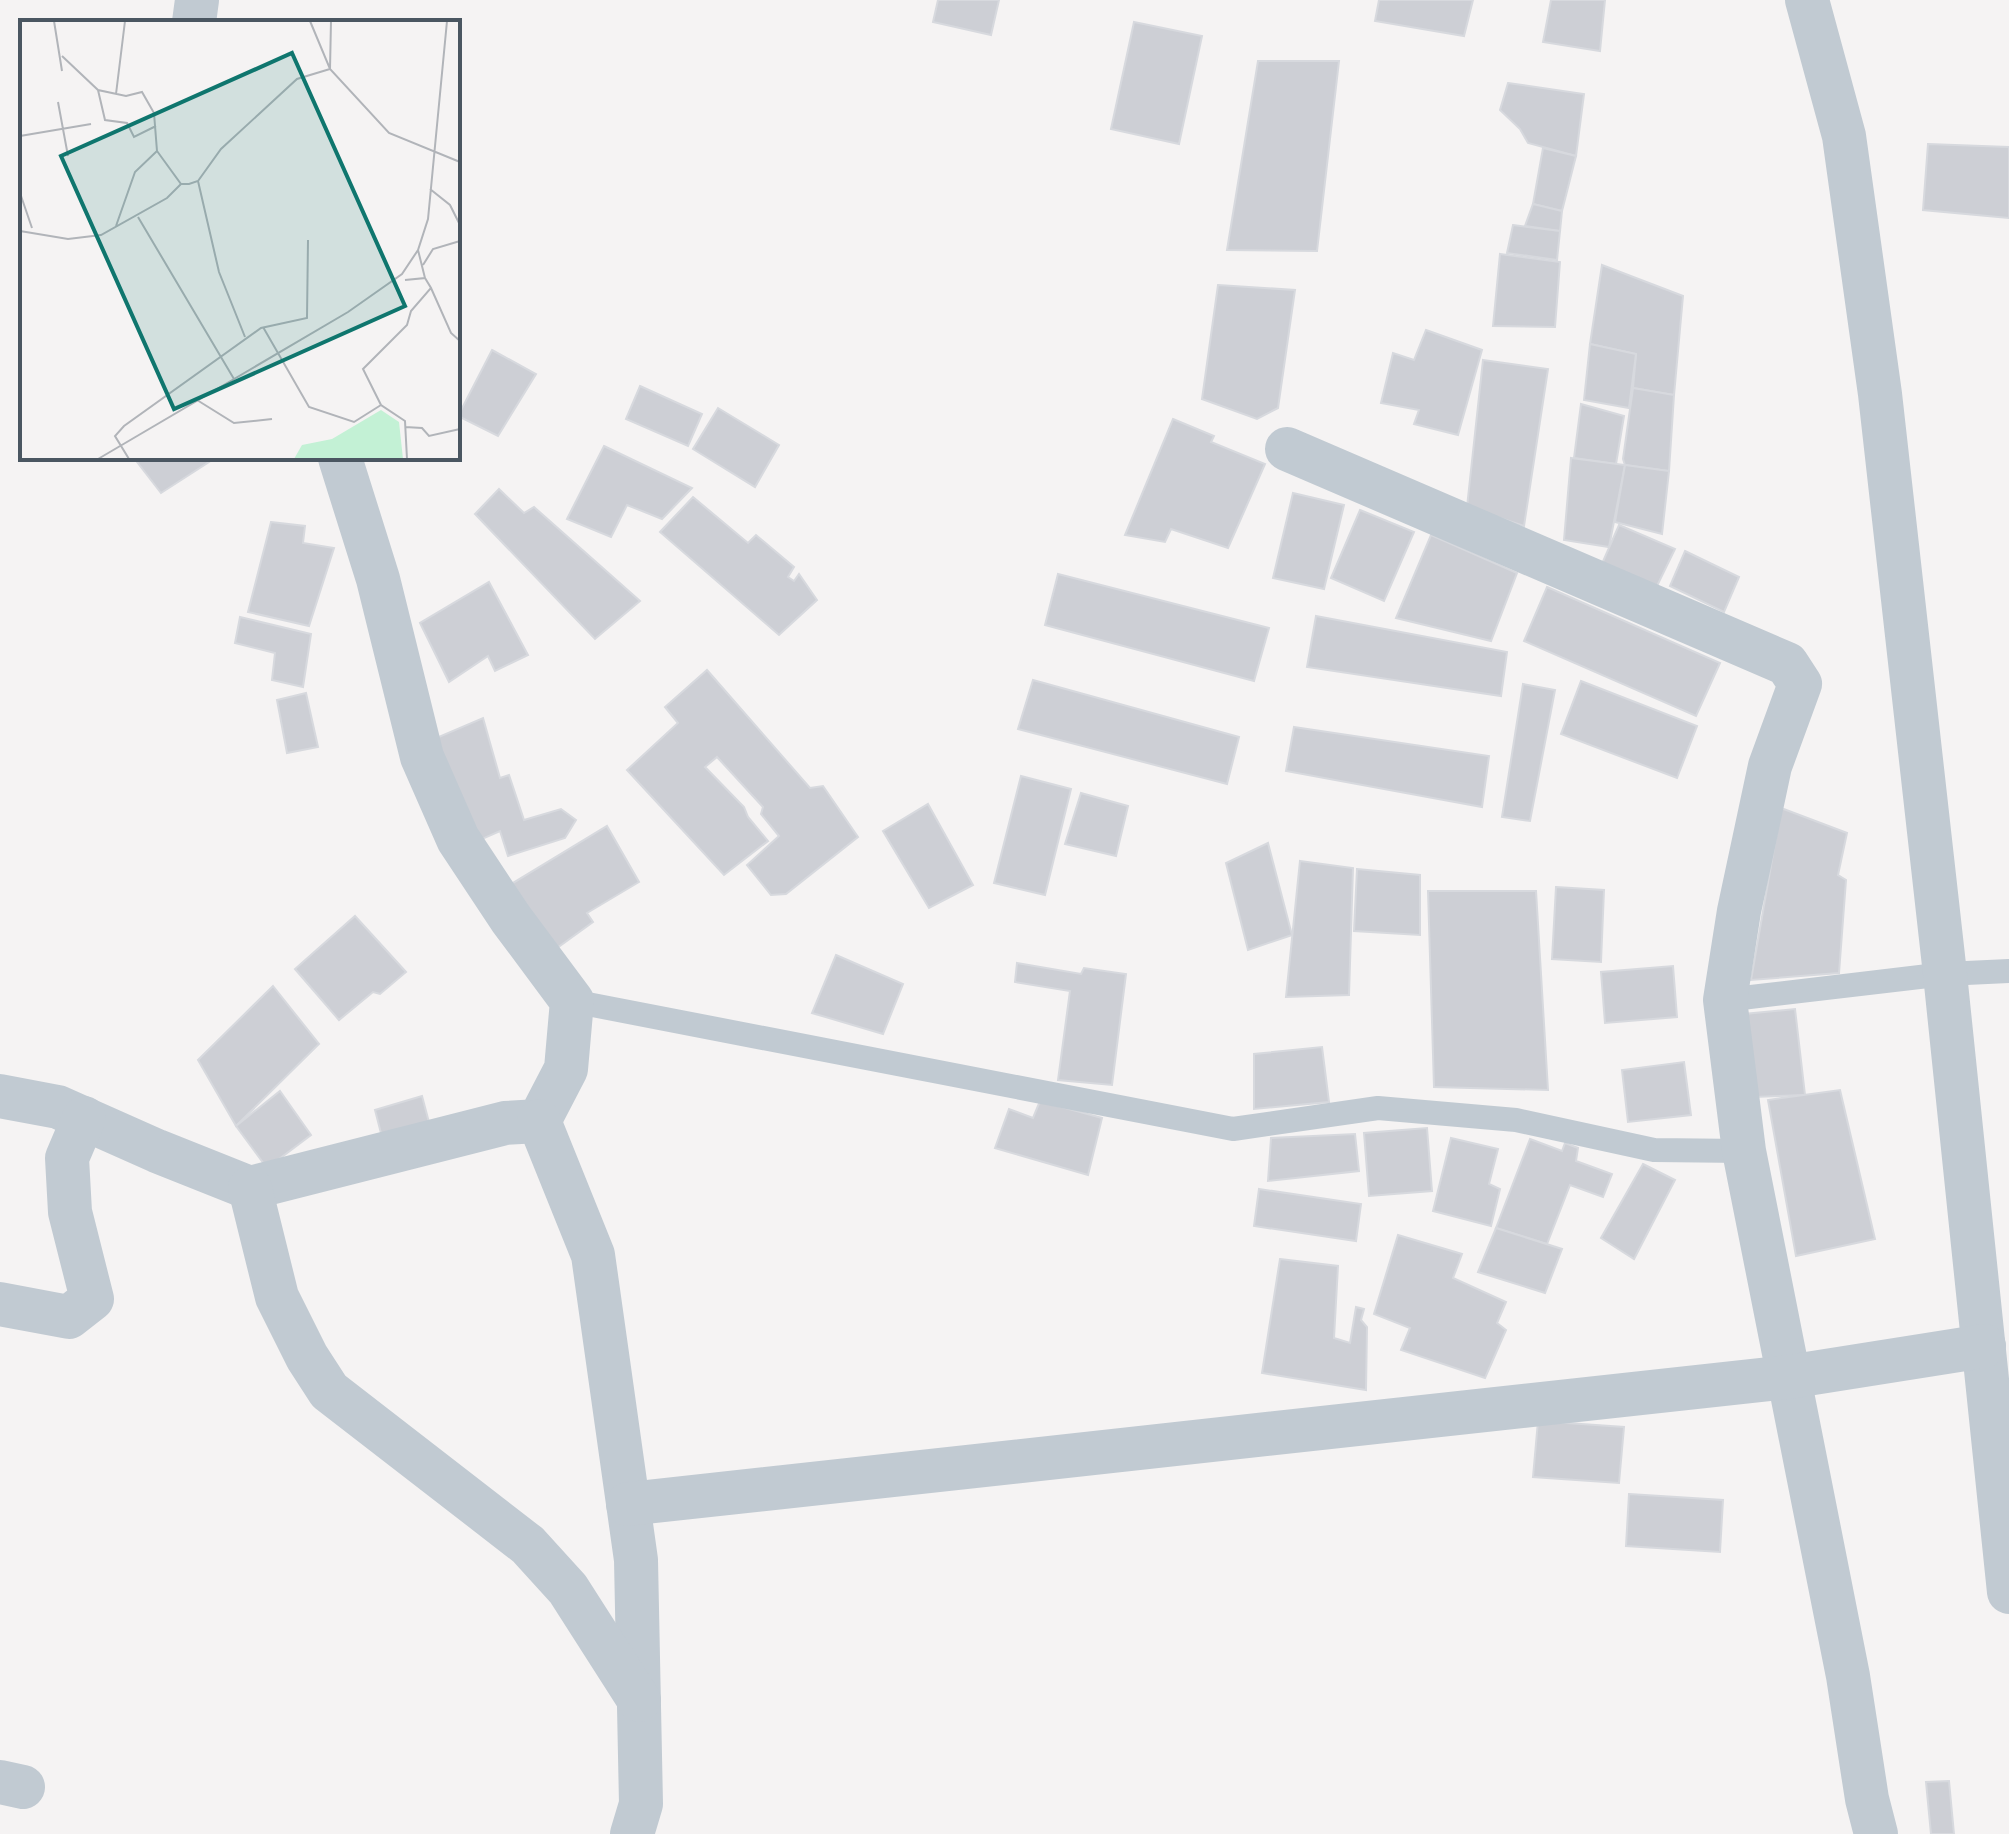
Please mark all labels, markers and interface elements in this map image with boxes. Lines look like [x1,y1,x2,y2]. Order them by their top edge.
inset map [20,20,460,460]

